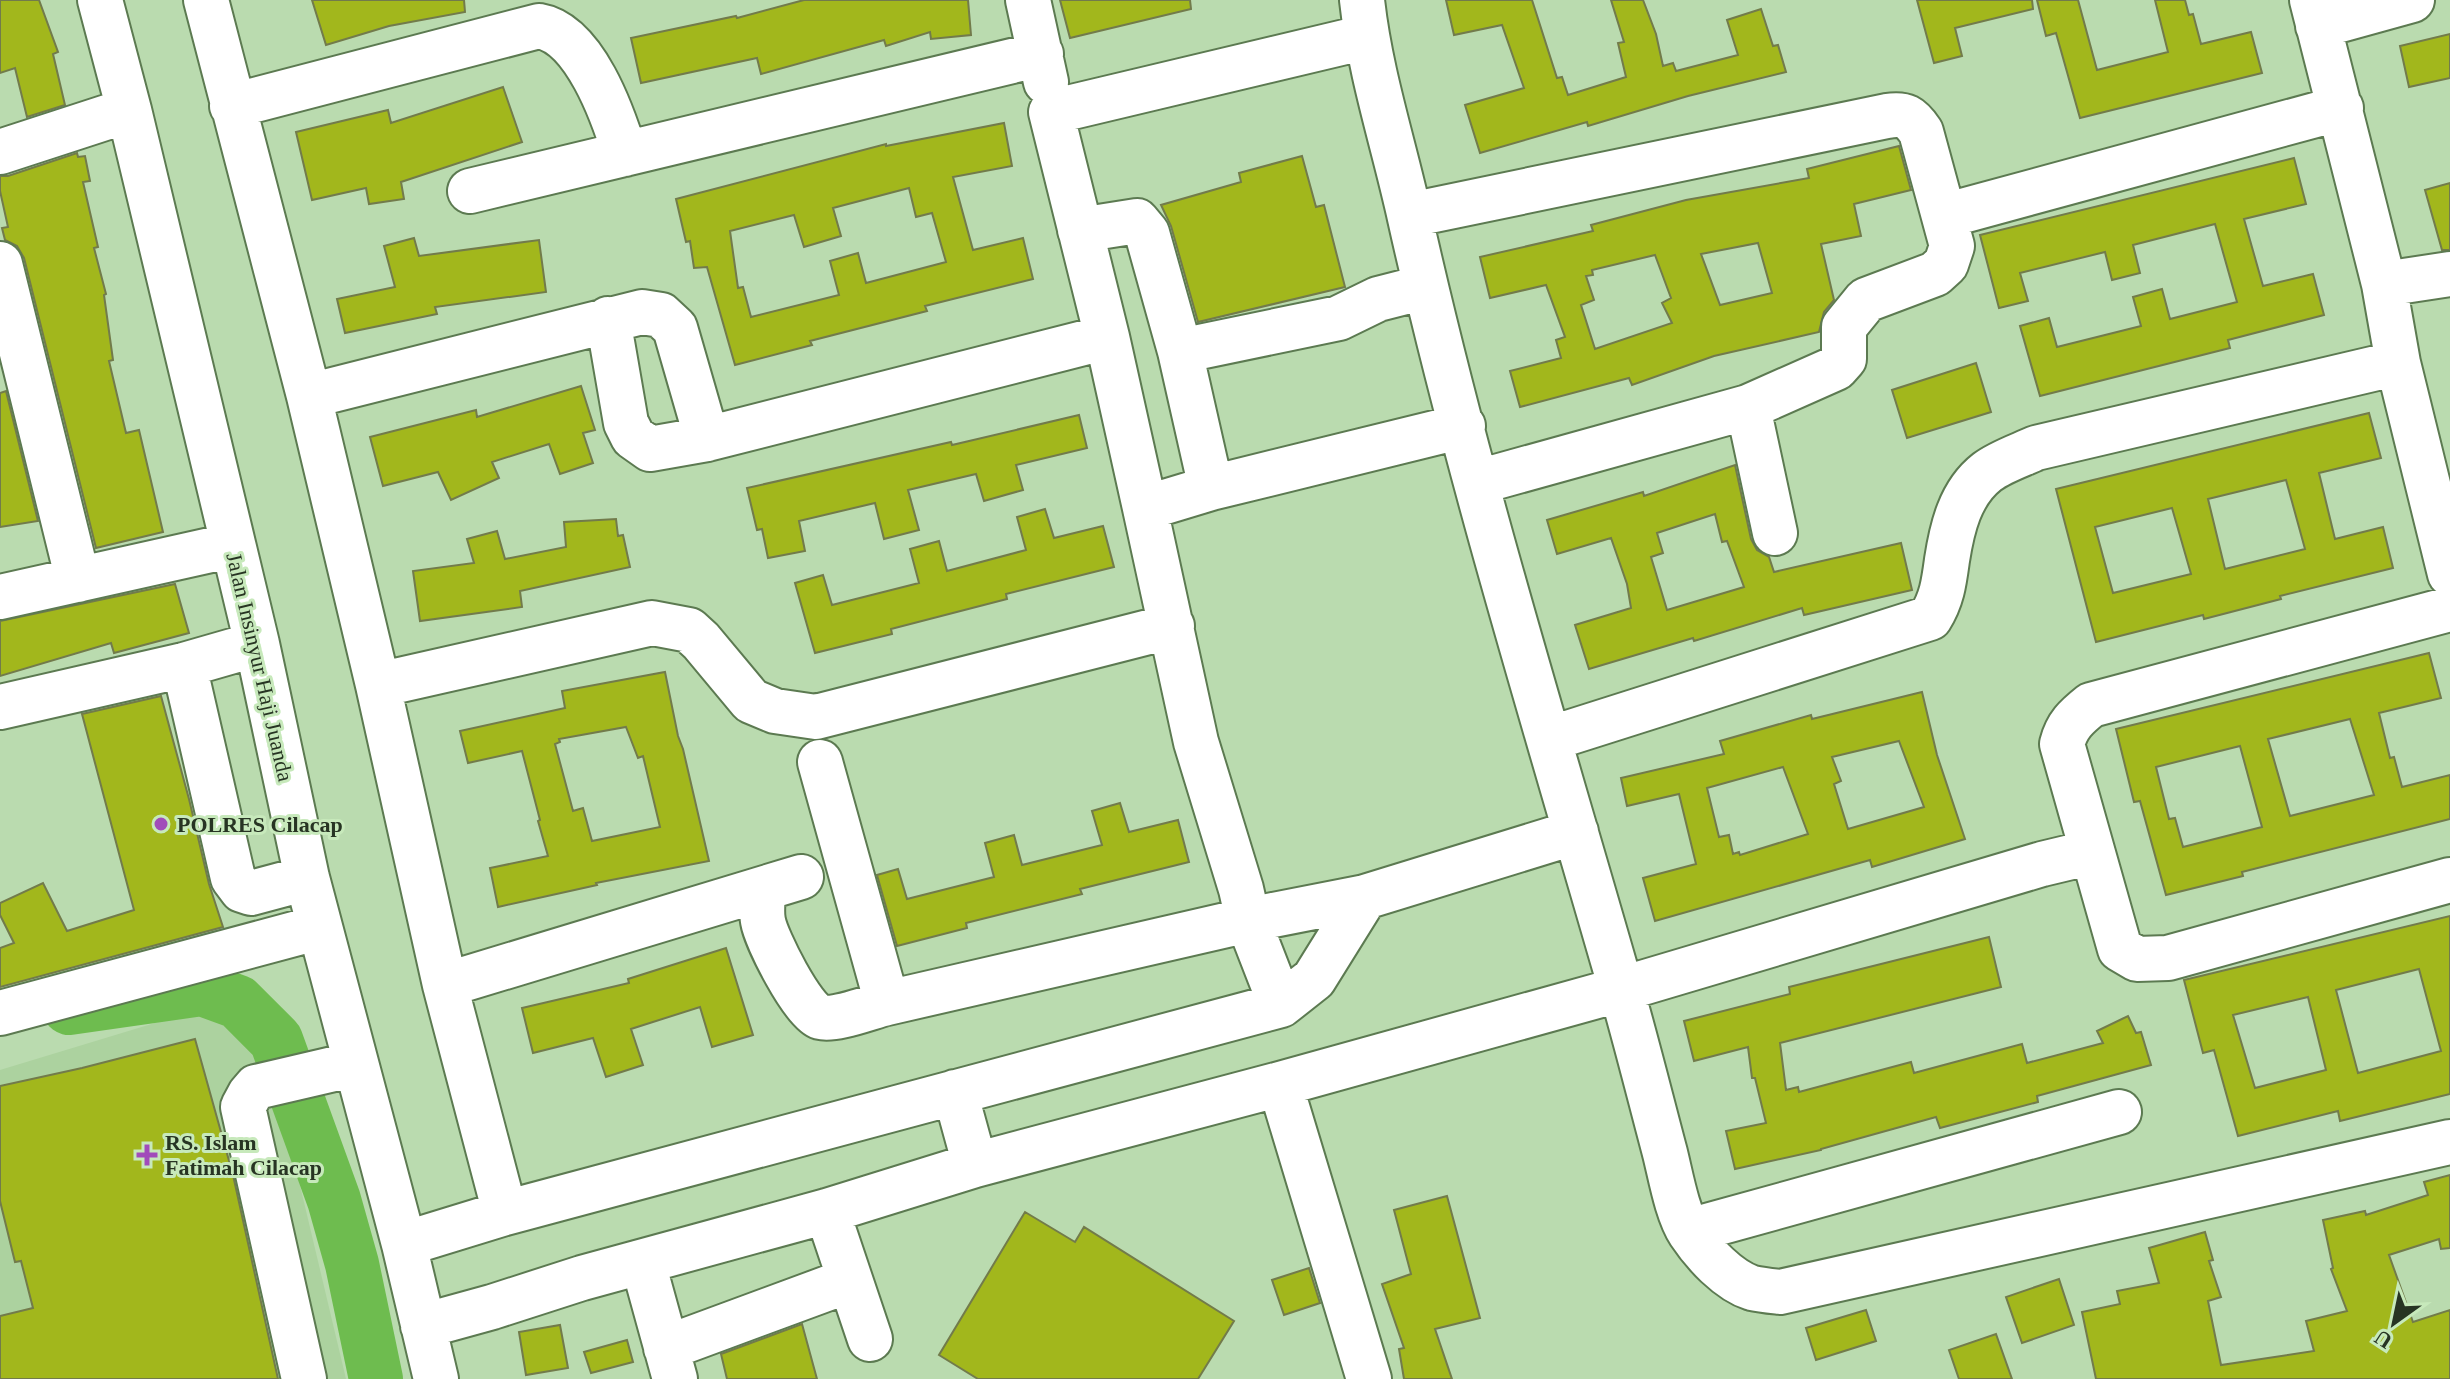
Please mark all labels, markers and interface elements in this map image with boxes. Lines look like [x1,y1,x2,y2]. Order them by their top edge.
street label: Jalan Insinyur Haji Juanda [222,550,299,784]
place label: POLRES Cilacap [177,812,343,837]
marker: POLRES Cilacap [152,815,170,833]
place label: RS. Islam Fatimah Cilacap [165,1130,322,1180]
marker: RS. Islam Fatimah Cilacap [136,1144,158,1166]
north arrow [2354,1283,2434,1363]
text: U [2370,1324,2397,1354]

